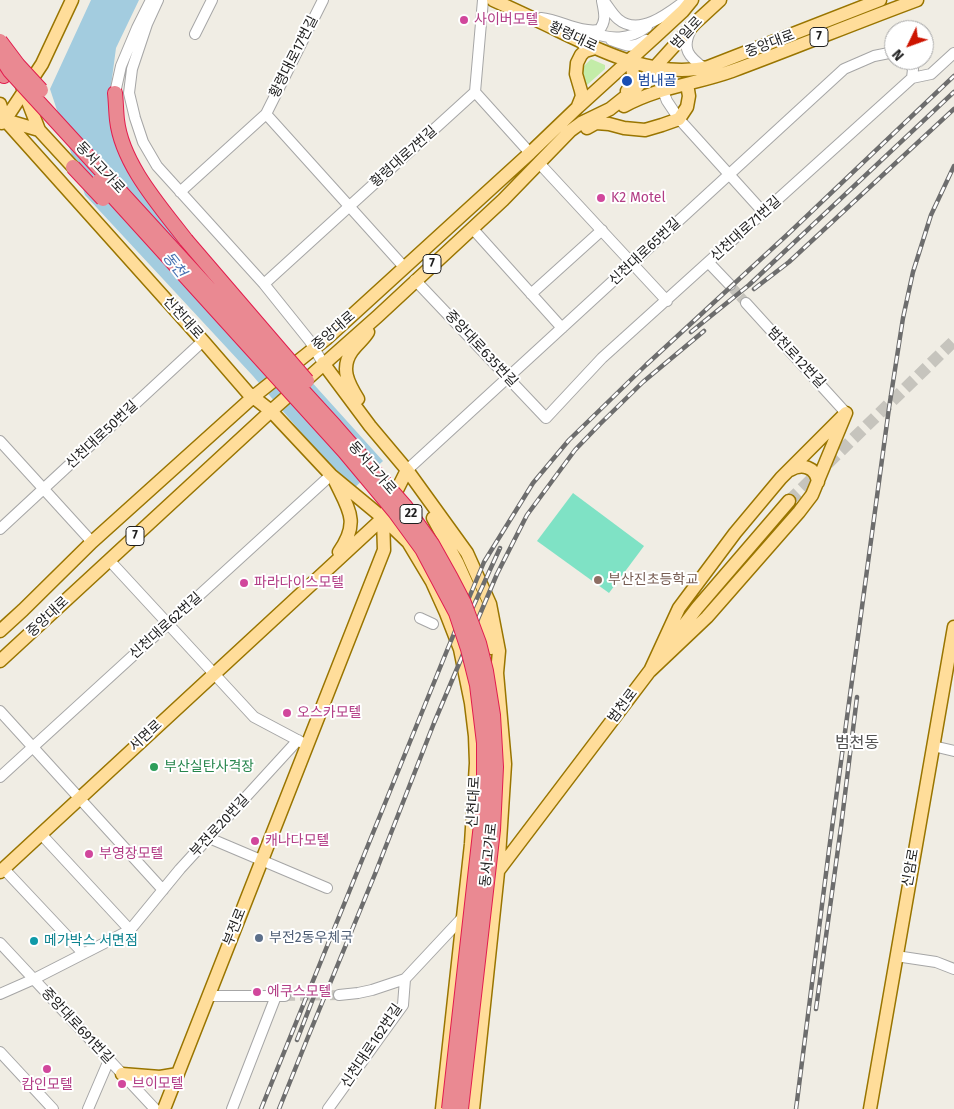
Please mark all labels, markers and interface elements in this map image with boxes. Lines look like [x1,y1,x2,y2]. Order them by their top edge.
place label: 사이버모텔 [474,12,538,28]
street label: 황령대로17번길 [266,13,322,101]
street label: 범일로 [668,13,706,53]
marker: 사이버모텔 [458,14,470,26]
street label: 황령대로 [546,19,600,55]
north arrow [884,20,934,70]
street label: 중앙대로 [743,27,797,61]
road number: 7 [810,28,828,46]
text: N [889,46,908,64]
place label: 범내골 [638,73,677,89]
marker: 범내골 [620,74,634,88]
street label: 황령대로7번길 [367,123,441,191]
street label: 동서고가로 [72,139,128,197]
place label: K2 Motel [611,190,666,206]
marker: K2 Motel [595,192,607,204]
street label: 신천대로71번길 [707,193,785,265]
street label: 신천대로65번길 [606,215,684,289]
water label: 동천 [158,249,190,281]
road number: 7 [423,254,441,274]
street label: 신천대로 [160,293,206,343]
street label: 중앙대로635번길 [441,307,521,391]
street label: 중앙대로 [309,308,359,354]
street label: 범천로12번길 [763,324,829,392]
street label: 신천대로50번길 [63,397,141,473]
street label: 동서고가로 [345,438,399,498]
road number: 22 [400,504,422,524]
road number: 7 [126,526,144,546]
place label: 부산진초등학교 [608,572,698,588]
marker: 부산진초등학교 [592,574,604,586]
place label: 파라다이스모텔 [254,575,344,591]
marker: 파라다이스모텔 [238,577,250,589]
street label: 신천대로62번길 [126,589,206,663]
street label: 중앙대로 [23,593,73,641]
street label: 범천로 [605,686,641,726]
place label: 오스카모텔 [297,705,361,721]
marker: 오스카모텔 [281,707,293,719]
street label: 서면로 [126,717,166,755]
district label: 범천동 [835,734,879,754]
place label: 부산실탄사격장 [164,759,254,775]
marker: 부산실탄사격장 [148,761,160,773]
street label: 신천대로 [464,776,484,828]
street label: 부전로20번길 [187,791,253,861]
street label: 동서고가로 [477,822,501,888]
place label: 캐나다모텔 [265,833,329,849]
marker: 캐나다모텔 [249,835,261,847]
place label: 부영장모텔 [99,846,163,862]
marker: 부영장모텔 [83,848,95,860]
street label: 신암로 [899,848,923,888]
street label: 부전로 [220,906,250,948]
place label: 부전2동우체국 [269,930,353,946]
marker: 부전2동우체국 [253,932,265,944]
place label: 메가박스 서면점 [44,933,138,949]
marker: 메가박스 서면점 [28,935,40,947]
place label: 에쿠스모텔 [267,984,331,1000]
street label: 중앙대로691번길 [38,985,116,1067]
marker: 에쿠스모텔 [251,986,263,998]
street label: 신천대로162번길 [338,1001,406,1091]
marker: 캄인모텔 [41,1063,53,1075]
place label: 브이모텔 [132,1076,184,1092]
place label: 캄인모텔 [21,1077,73,1093]
marker: 브이모텔 [116,1078,128,1090]

